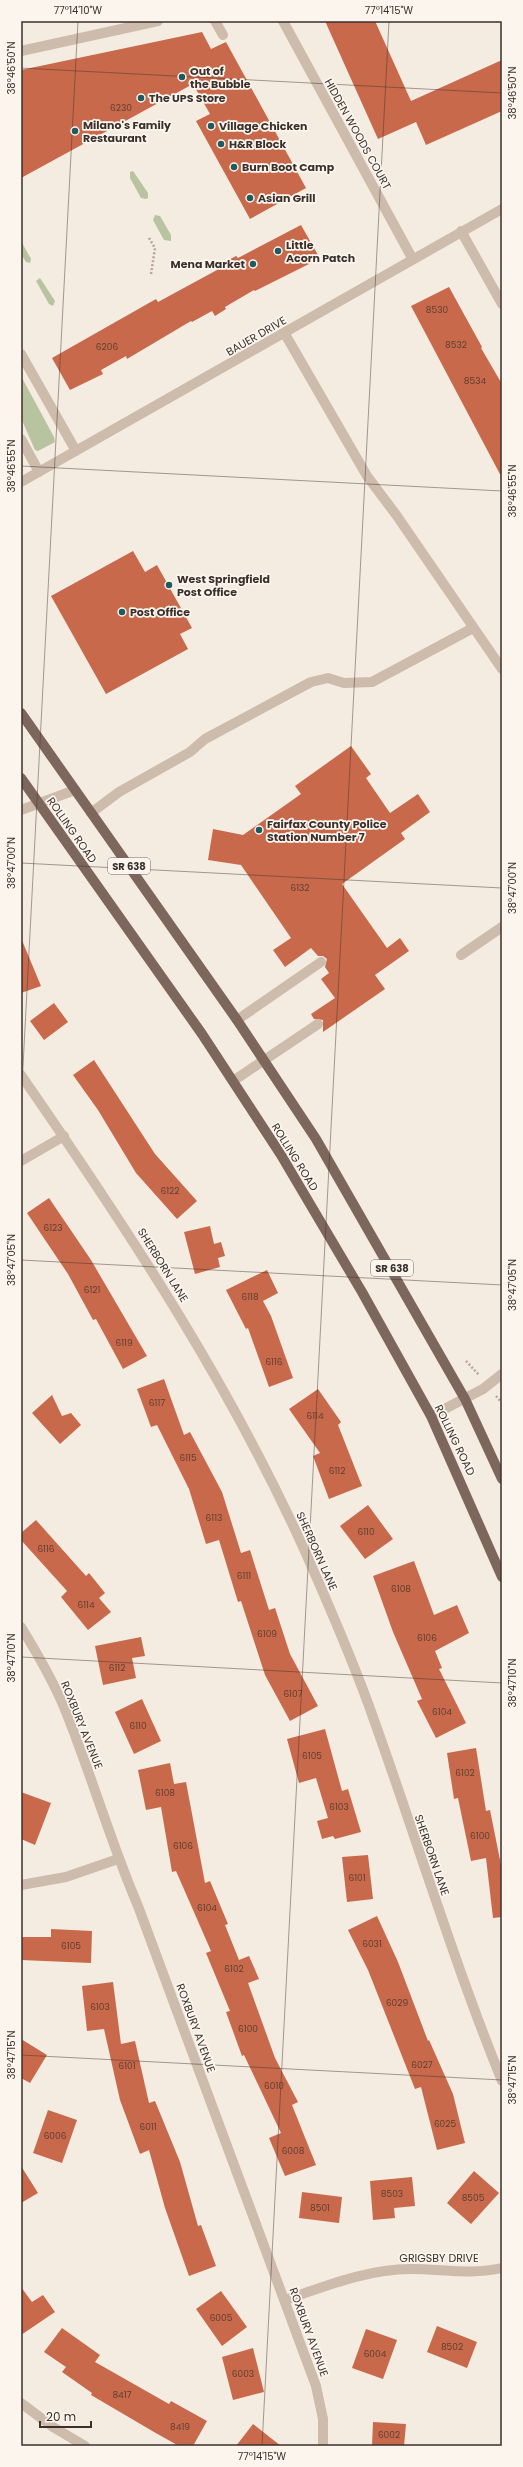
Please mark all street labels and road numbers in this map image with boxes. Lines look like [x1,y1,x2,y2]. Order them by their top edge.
street label: HIDDEN WOODS COURT [321,76,395,192]
street label: BAUER DRIVE [223,312,289,360]
street label: ROLLING ROAD [43,794,101,866]
road number: SR 638 [108,858,150,874]
street label: ROLLING ROAD [268,1120,322,1194]
street label: SHERBORN LANE [134,1225,192,1305]
road number: SR 638 [371,1260,413,1276]
street label: ROLLING ROAD [431,1402,479,1478]
street label: SHERBORN LANE [292,1509,342,1593]
street label: ROXBURY AVENUE [57,1679,107,1771]
street label: SHERBORN LANE [411,1812,453,1898]
street label: ROXBURY AVENUE [172,1981,220,2075]
street label: GRIGSBY DRIVE [399,2250,479,2266]
street label: ROXBURY AVENUE [285,2285,333,2379]

